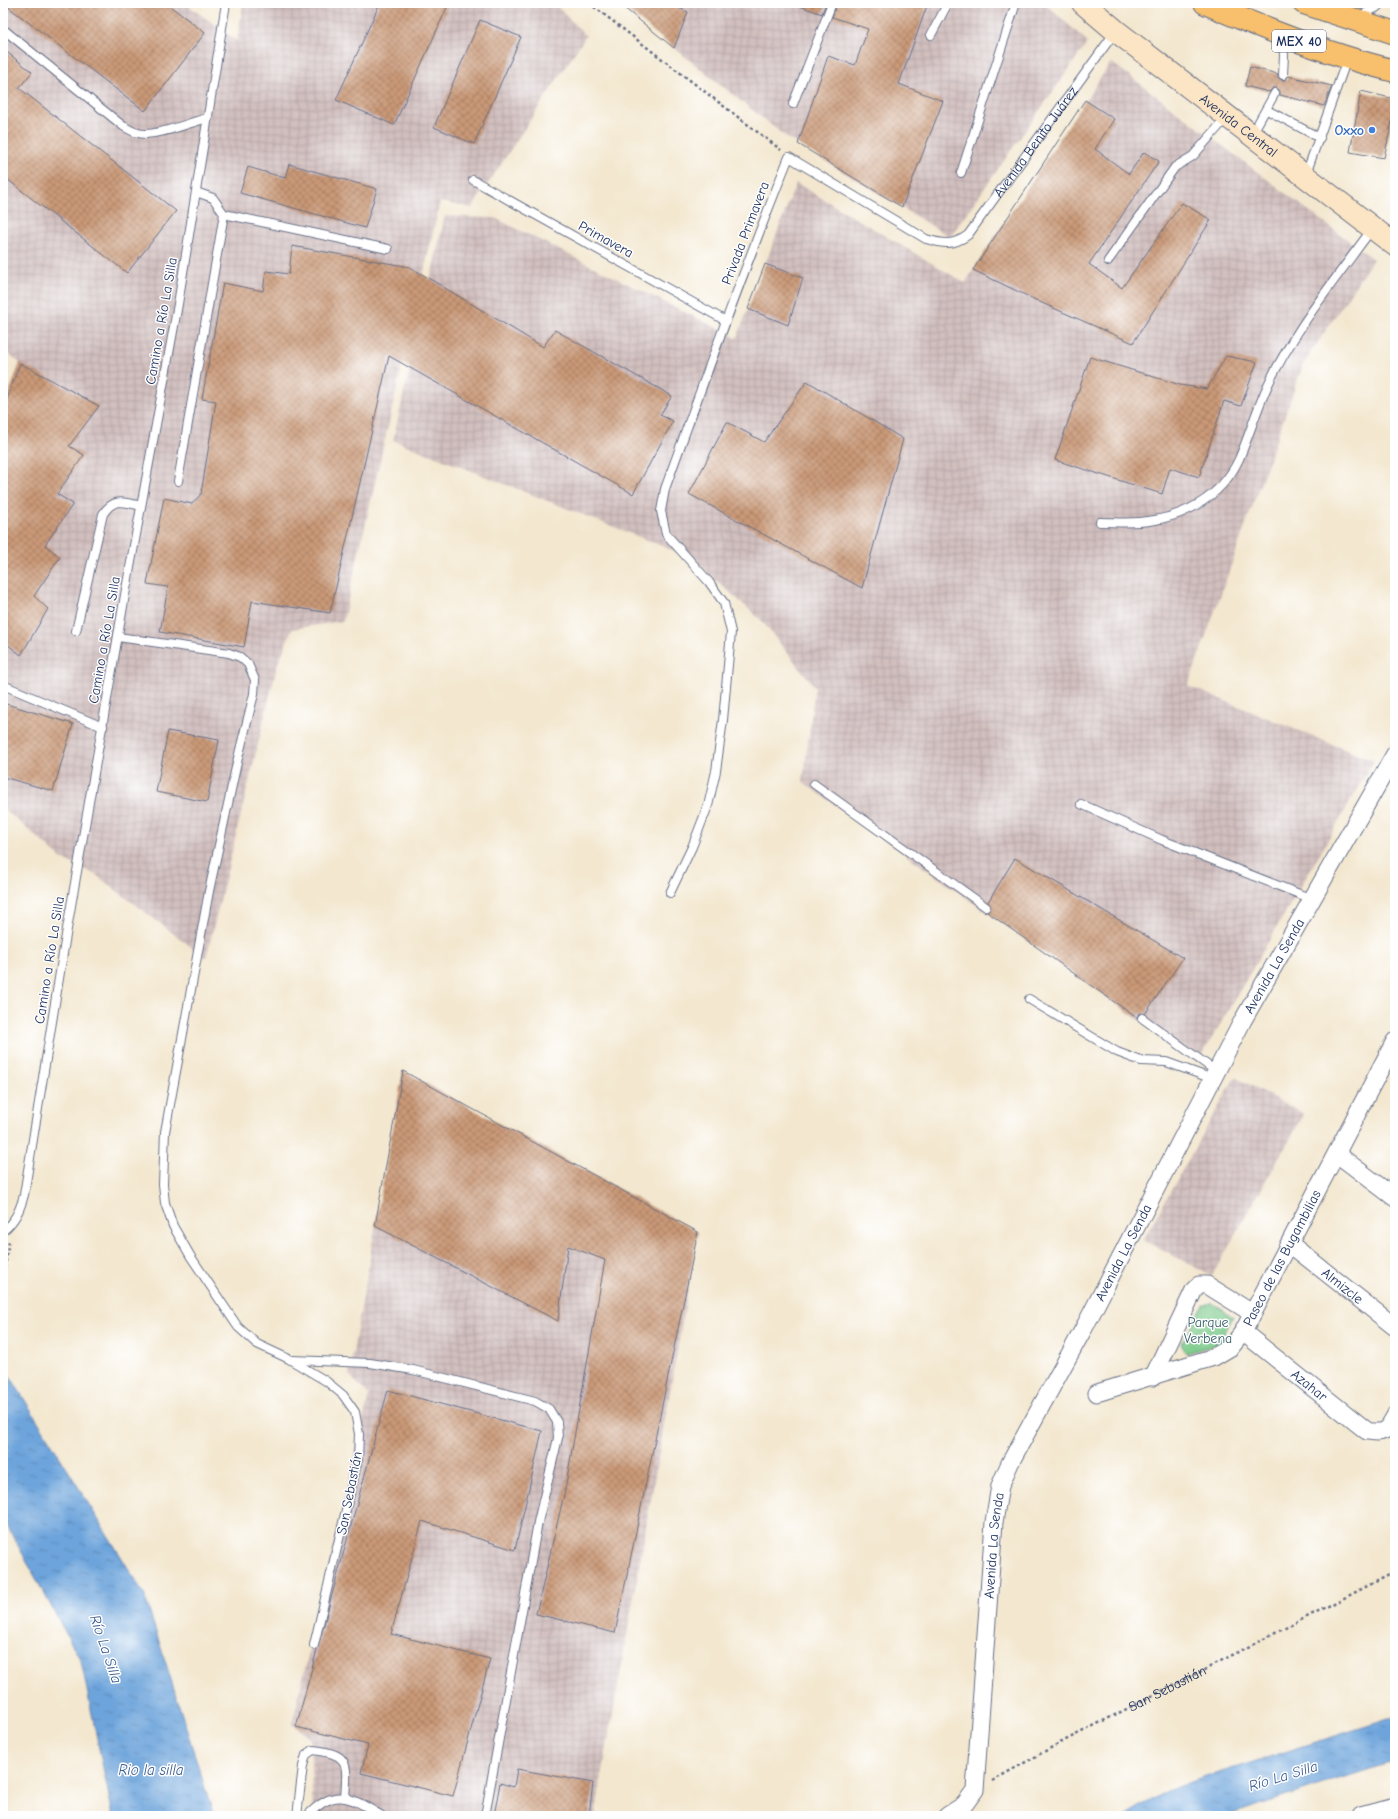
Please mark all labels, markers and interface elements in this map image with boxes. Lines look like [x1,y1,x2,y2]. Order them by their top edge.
road number: MEX 40 [1272,30,1326,52]
street label: Avenida Benito Juárez [990,84,1082,201]
street label: Avenida Central [1196,90,1281,161]
place label: Oxxo [1334,122,1364,139]
marker: Oxxo [1367,125,1377,135]
street label: Privada Primavera [718,179,773,287]
street label: Primavera [575,217,636,262]
street label: Camino a Río La Silla [142,256,181,386]
street label: Camino a Río La Silla [85,575,124,705]
street label: Camino a Río La Silla [31,895,68,1025]
street label: Avenida La Senda [1240,916,1308,1017]
street label: Paseo de las Bugambilias [1240,1187,1325,1329]
street label: Avenida La Senda [1091,1201,1155,1304]
street label: Almizcle [1318,1264,1367,1308]
park label: Parque Verbena [1184,1314,1232,1347]
street label: Azahar [1288,1366,1331,1405]
street label: San Sebastián [333,1450,366,1536]
street label: Avenida La Senda [981,1491,1008,1599]
water label: Río La Silla [86,1612,126,1686]
street label: San Sebastián [1126,1662,1209,1716]
water label: Río La Silla [1246,1757,1320,1795]
water label: Rio la silla [118,1761,184,1779]

